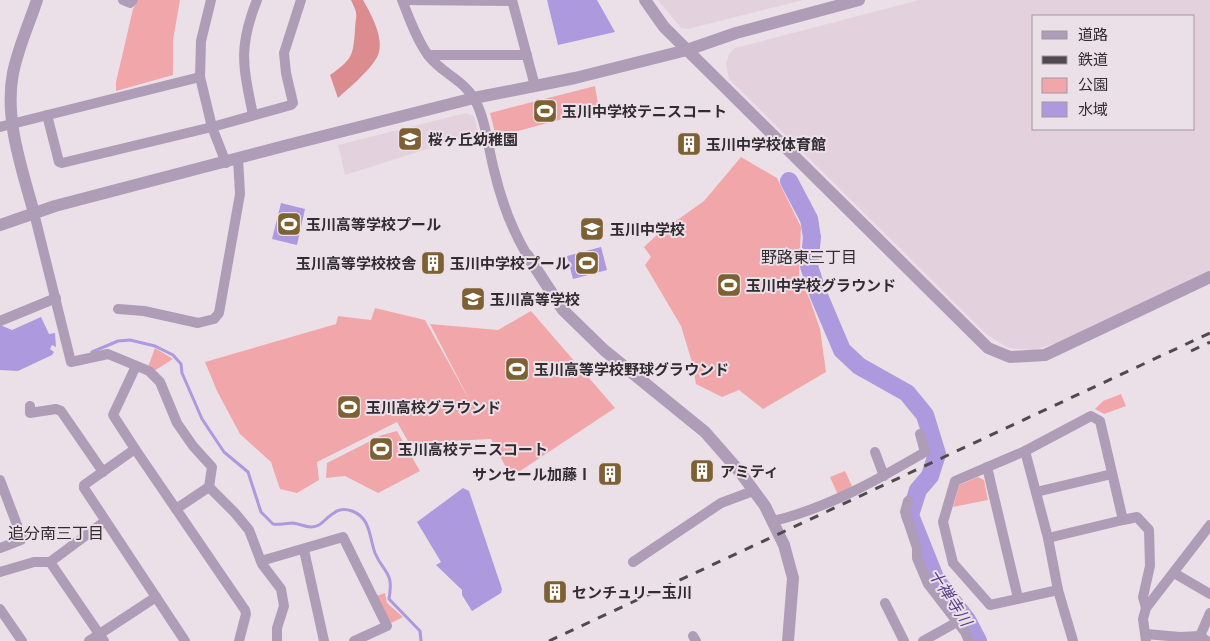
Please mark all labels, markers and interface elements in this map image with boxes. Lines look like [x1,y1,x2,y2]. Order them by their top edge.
legend [1032,15,1195,130]
text: 道路 [1078,25,1108,43]
text: 鉄道 [1078,50,1108,68]
text: 公園 [1078,75,1108,93]
sports icon: 玉川中学校テニスコート [532,98,558,124]
text: 水域 [1078,100,1108,118]
place label: 玉川中学校テニスコート [562,102,727,120]
school or university icon: 桜ヶ丘幼稚園 [397,126,423,152]
place label: 桜ヶ丘幼稚園 [428,130,518,148]
building icon: 玉川中学校体育館 [676,131,702,157]
place label: 玉川中学校体育館 [706,135,826,153]
sports icon: 玉川高等学校プール [276,211,302,237]
place label: 玉川高等学校プール [306,215,441,233]
school or university icon: 玉川中学校 [579,216,605,242]
place label: 玉川中学校 [610,220,685,238]
district label: 野路東三丁目 [761,247,857,266]
building icon: 玉川高等学校校舎 [420,250,446,276]
sports icon: 玉川中学校プール [574,250,600,276]
place label: 玉川高等学校校舎 [296,254,417,272]
place label: 玉川中学校プール [450,254,570,272]
sports icon: 玉川中学校グラウンド [716,272,742,298]
place label: 玉川中学校グラウンド [746,276,896,294]
school or university icon: 玉川高等学校 [460,286,486,312]
place label: 玉川高等学校 [490,290,580,308]
sports icon: 玉川高等学校野球グラウンド [504,356,530,382]
place label: 玉川高等学校野球グラウンド [534,360,729,378]
sports icon: 玉川高校グラウンド [336,394,362,420]
place label: 玉川高校グラウンド [366,398,501,416]
sports icon: 玉川高校テニスコート [368,436,394,462]
place label: 玉川高校テニスコート [398,440,548,458]
building icon: アミティ [689,458,715,484]
building icon: サンセール加藤Ⅰ [597,461,623,487]
place label: アミティ [720,462,779,480]
place label: サンセール加藤Ⅰ [472,465,592,483]
district label: 追分南三丁目 [8,523,104,542]
water label: 十禅寺川 [926,565,977,631]
building icon: センチュリー玉川 [542,579,568,605]
place label: センチュリー玉川 [572,583,692,601]

